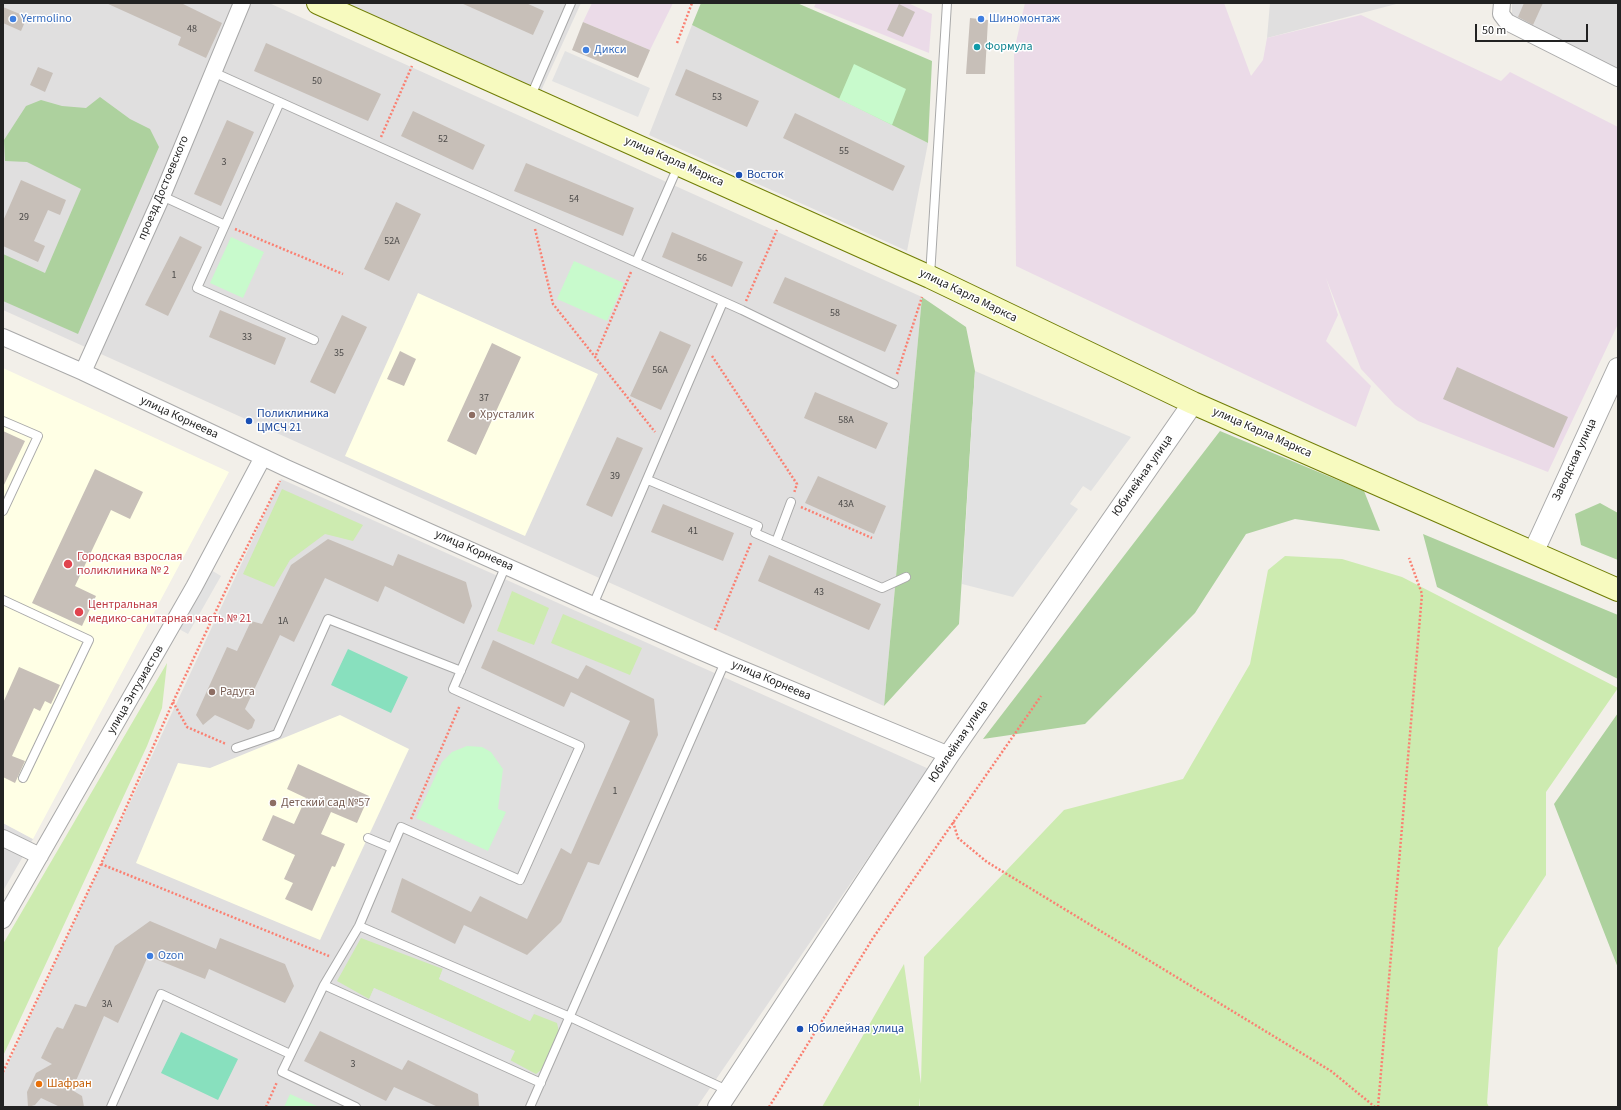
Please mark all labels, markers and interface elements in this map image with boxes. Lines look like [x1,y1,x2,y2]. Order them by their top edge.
place label: Yermolino [21,12,72,26]
place label: Шиномонтаж [989,12,1060,26]
marker: Yermolino [8,14,18,24]
marker: Шиномонтаж [976,14,986,24]
scale bar [1477,16,1590,42]
text: 50 m [1482,22,1506,39]
house number: 48 [187,24,197,36]
place label: Формула [985,40,1032,54]
marker: Формула [972,42,982,52]
place label: Дикси [594,43,627,57]
marker: Дикси [581,45,591,55]
house number: 50 [312,76,322,88]
house number: 53 [712,92,722,104]
street label: проезд Достоевского [135,134,193,242]
house number: 52 [438,134,448,146]
street label: улица Карла Маркса [622,134,726,190]
house number: 55 [839,146,849,158]
house number: 3 [222,157,226,169]
place label: Восток [747,168,784,182]
marker: Восток [734,170,744,180]
house number: 54 [569,194,579,206]
house number: 29 [19,212,29,224]
house number: 52А [384,236,400,248]
house number: 56 [697,253,707,265]
street label: улица Карла Маркса [917,266,1019,326]
house number: 1 [172,270,176,282]
house number: 58 [830,308,840,320]
house number: 33 [242,332,252,344]
house number: 35 [334,348,344,360]
house number: 56А [652,365,668,377]
house number: 37 [479,393,489,405]
street label: улица Корнеева [138,394,220,442]
street label: улица Карла Маркса [1210,405,1314,461]
place label: Поликлиника ЦМСЧ 21 [257,407,329,435]
place label: Хрусталик [480,408,534,422]
marker: Хрусталик [467,410,477,420]
house number: 58А [838,415,854,427]
marker: Поликлиника ЦМСЧ 21 [244,416,254,426]
street label: Заводская улица [1550,417,1600,503]
street label: Юбилейная улица [1110,432,1176,520]
house number: 39 [610,471,620,483]
house number: 43А [838,499,854,511]
house number: 41 [688,526,698,538]
street label: улица Корнеева [432,527,516,575]
place label: Городская взрослая поликлиника № 2 [77,550,182,578]
marker: Городская взрослая поликлиника № 2 [62,558,74,570]
house number: 43 [814,587,824,599]
place label: Центральная медико-санитарная часть № 21 [88,598,251,626]
marker: Центральная медико-санитарная часть № 21 [73,606,85,618]
house number: 1А [278,616,288,628]
street label: улица Энтузиастов [105,643,167,737]
street label: улица Корнеева [729,658,813,704]
place label: Радуга [220,685,255,699]
marker: Радуга [207,687,217,697]
street label: Юбилейная улица [926,698,992,786]
house number: 1 [613,786,617,798]
place label: Детский сад №57 [281,796,370,810]
marker: Детский сад №57 [268,798,278,808]
place label: Ozon [158,949,184,963]
marker: Ozon [145,951,155,961]
house number: 3А [102,999,112,1011]
place label: Юбилейная улица [808,1022,904,1036]
marker: Юбилейная улица [795,1024,805,1034]
house number: 3 [351,1059,355,1071]
place label: Шафран [47,1077,92,1091]
marker: Шафран [34,1079,44,1089]

